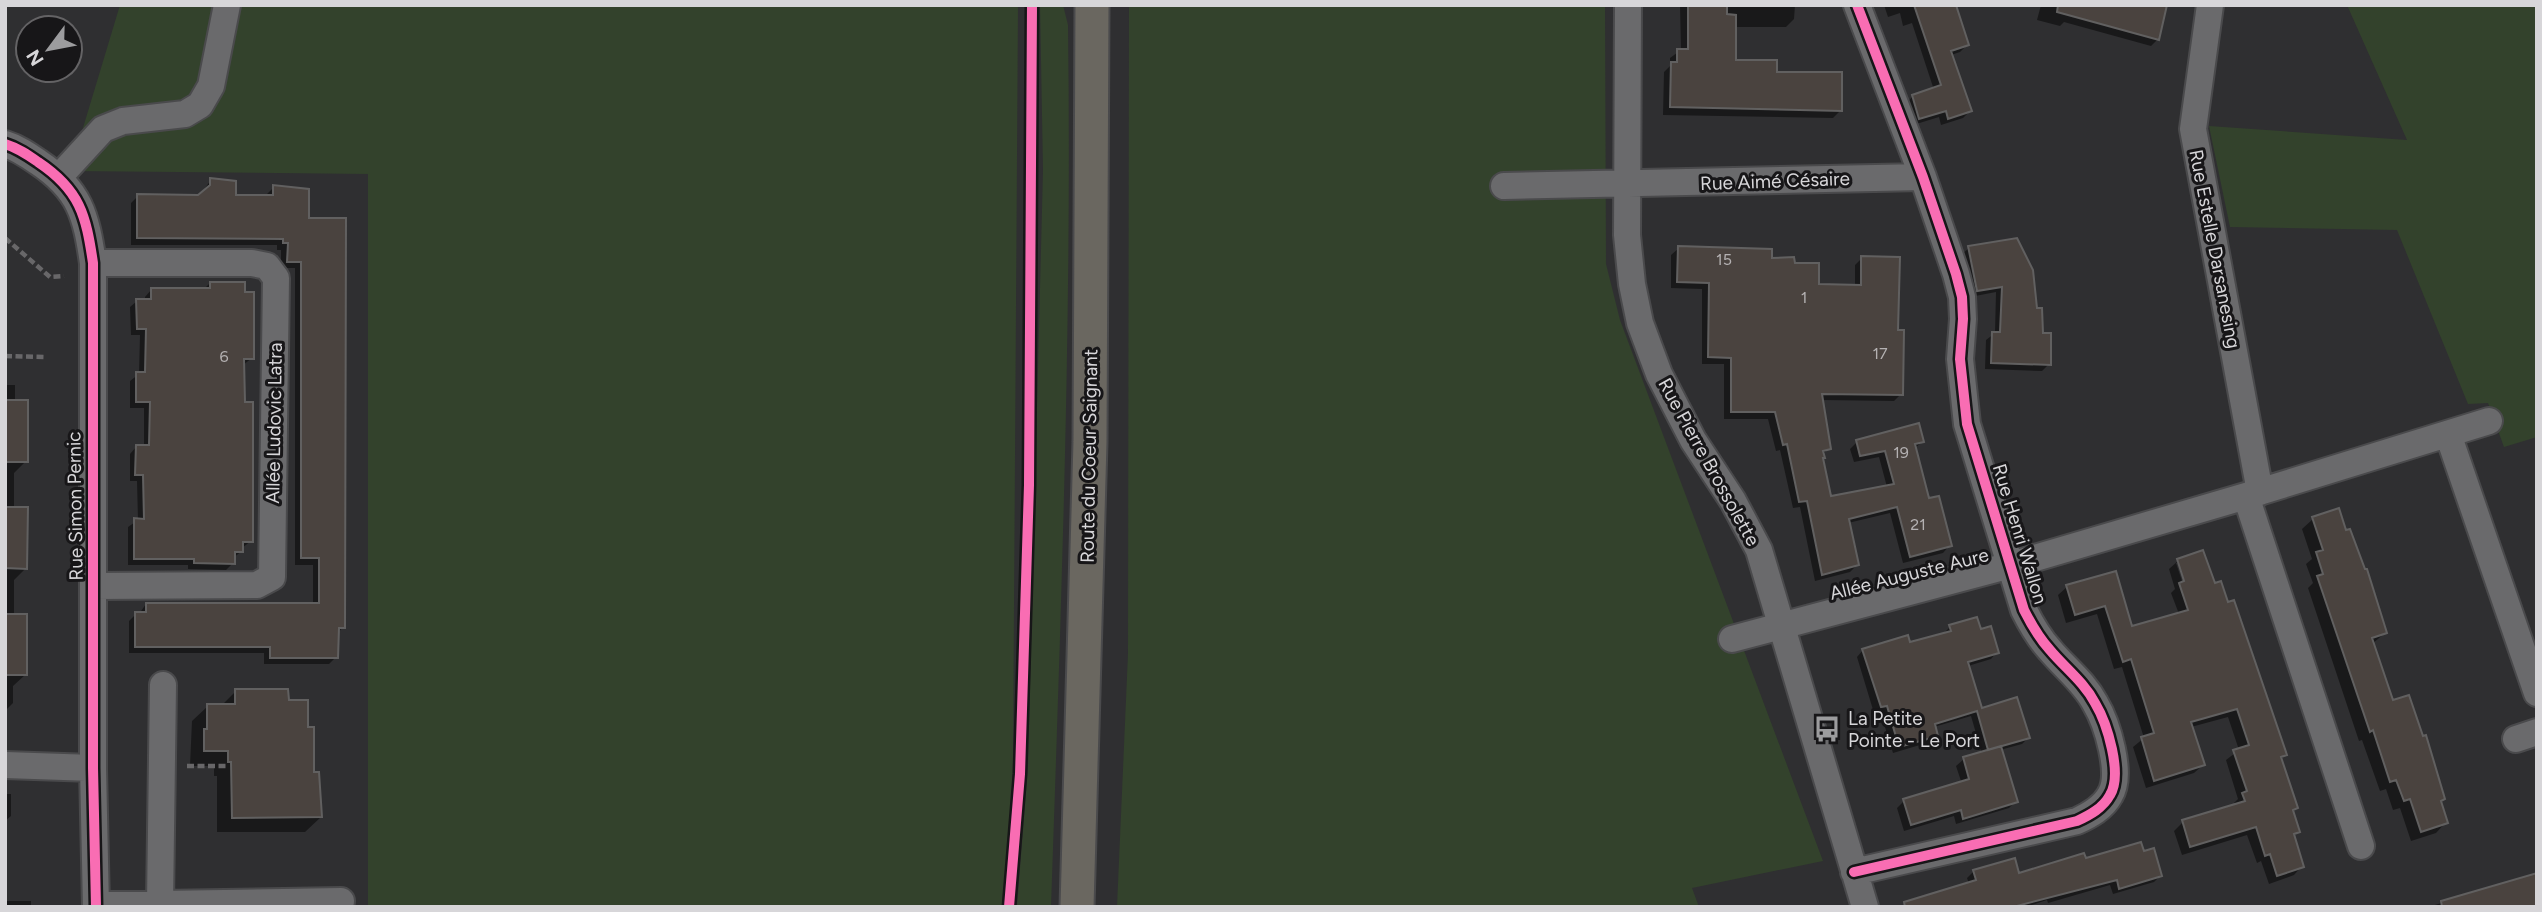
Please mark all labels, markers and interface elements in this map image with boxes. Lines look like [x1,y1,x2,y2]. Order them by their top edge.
north arrow [14,14,84,84]
text: N [21,45,49,70]
street label: Rue Estelle Darsanesing [2184,148,2246,350]
street label: Rue Aimé Césaire [1700,167,1850,195]
house number: 15 [1716,250,1732,269]
house number: 1 [1801,288,1807,307]
street label: Allée Ludovic Latra [261,342,287,504]
house number: 17 [1872,344,1888,363]
house number: 6 [219,347,229,366]
street label: Route du Coeur Saignant [1076,349,1102,563]
street label: Rue Pierre Brossolette [1653,374,1765,550]
street label: Rue Simon Pernic [62,431,88,581]
house number: 19 [1893,443,1909,462]
street label: Rue Henri Wallon [1988,461,2052,607]
house number: 21 [1910,515,1926,534]
street label: Allée Auguste Aure [1827,543,1991,605]
place label: La Petite Pointe - Le Port [1848,707,1980,752]
bus stop icon: La Petite Pointe - Le Port [1812,714,1842,744]

